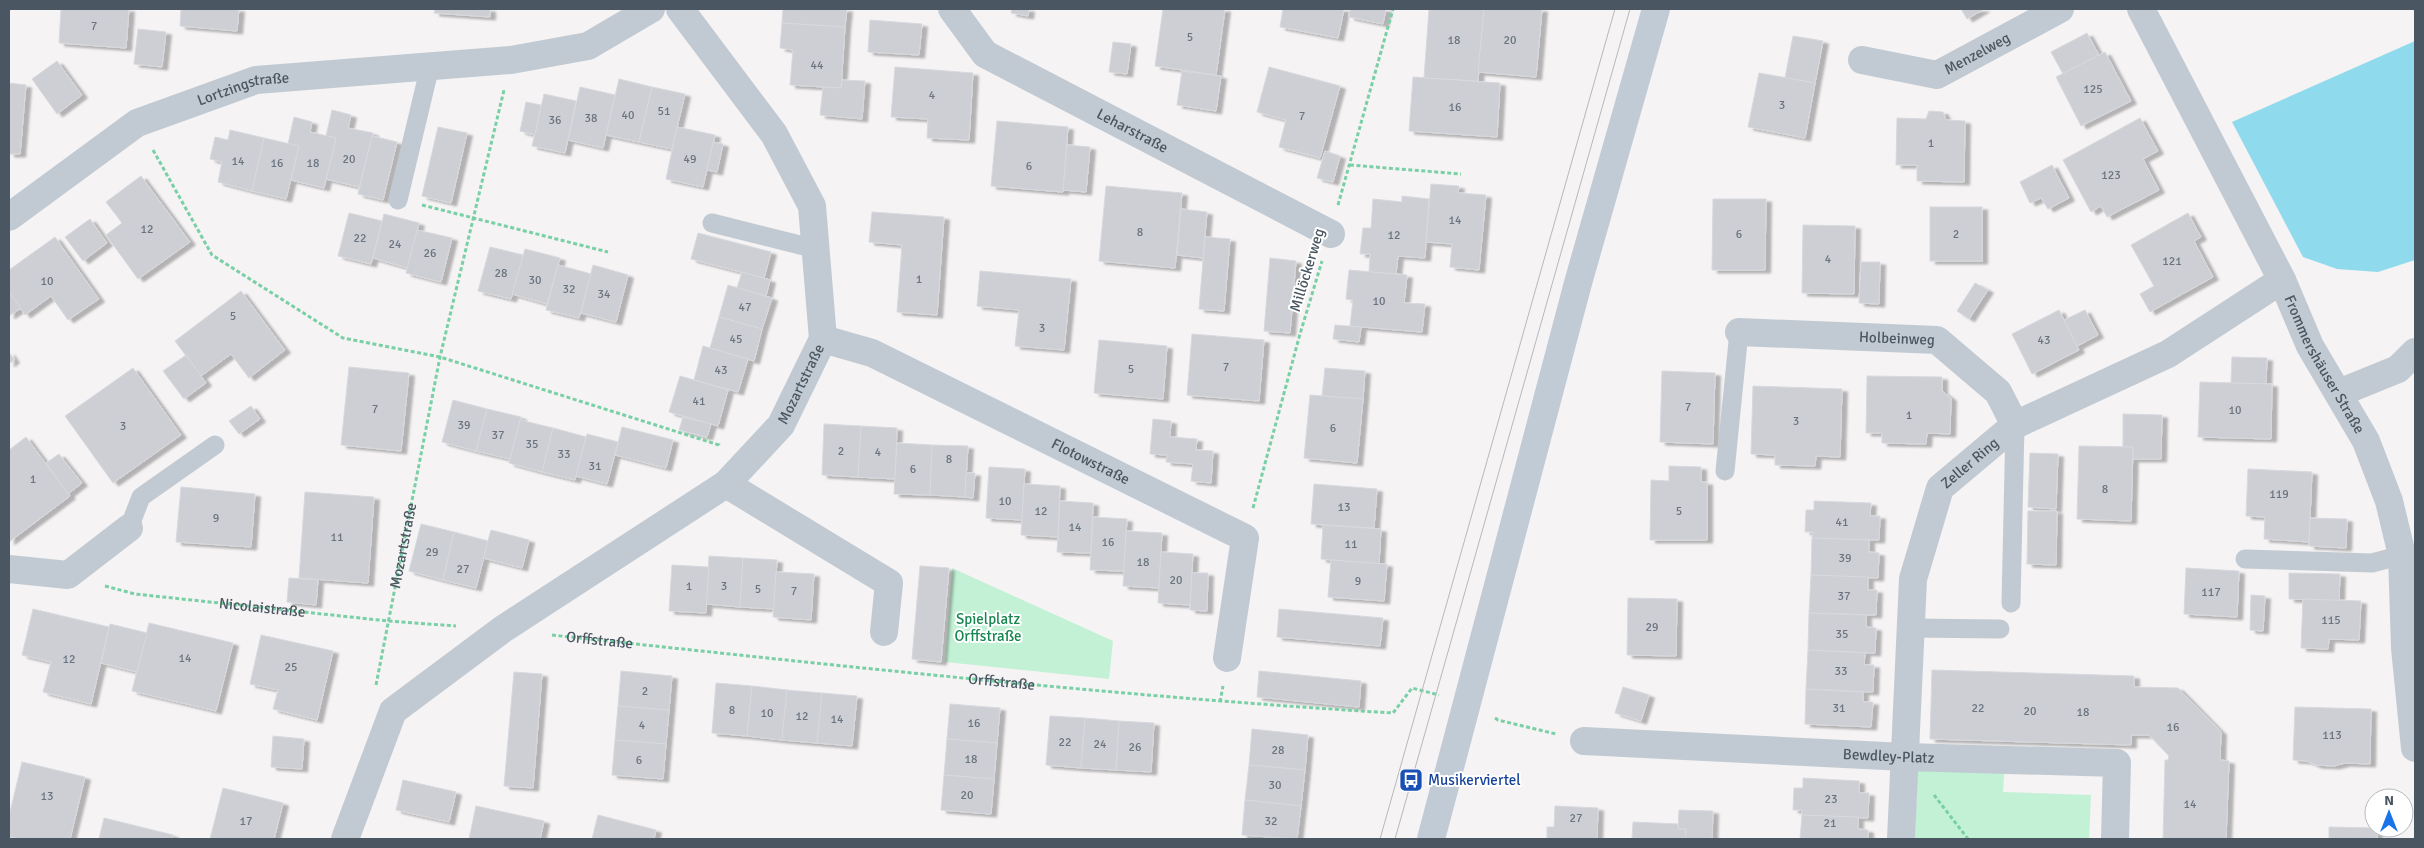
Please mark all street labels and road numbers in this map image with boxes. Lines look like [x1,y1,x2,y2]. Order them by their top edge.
street label: Menzelweg [1941,28,2013,78]
street label: Lortzingstraße [195,68,290,110]
street label: Leharstraße [1094,105,1171,157]
street label: Millöckerweg [1286,226,1328,314]
street label: Frommershäuser Straße [2280,292,2369,437]
street label: Holbeinweg [1859,328,1935,349]
street label: Mozartstraße [774,341,828,427]
street label: Flotowstraße [1048,434,1133,488]
street label: Zeller Ring [1937,434,2002,492]
street label: Mozartstraße [386,501,420,590]
street label: Nicolaistraße [218,594,306,621]
street label: Orffstraße [565,628,634,653]
street label: Orffstraße [967,670,1036,694]
street label: Bewdley-Platz [1842,745,1935,767]

